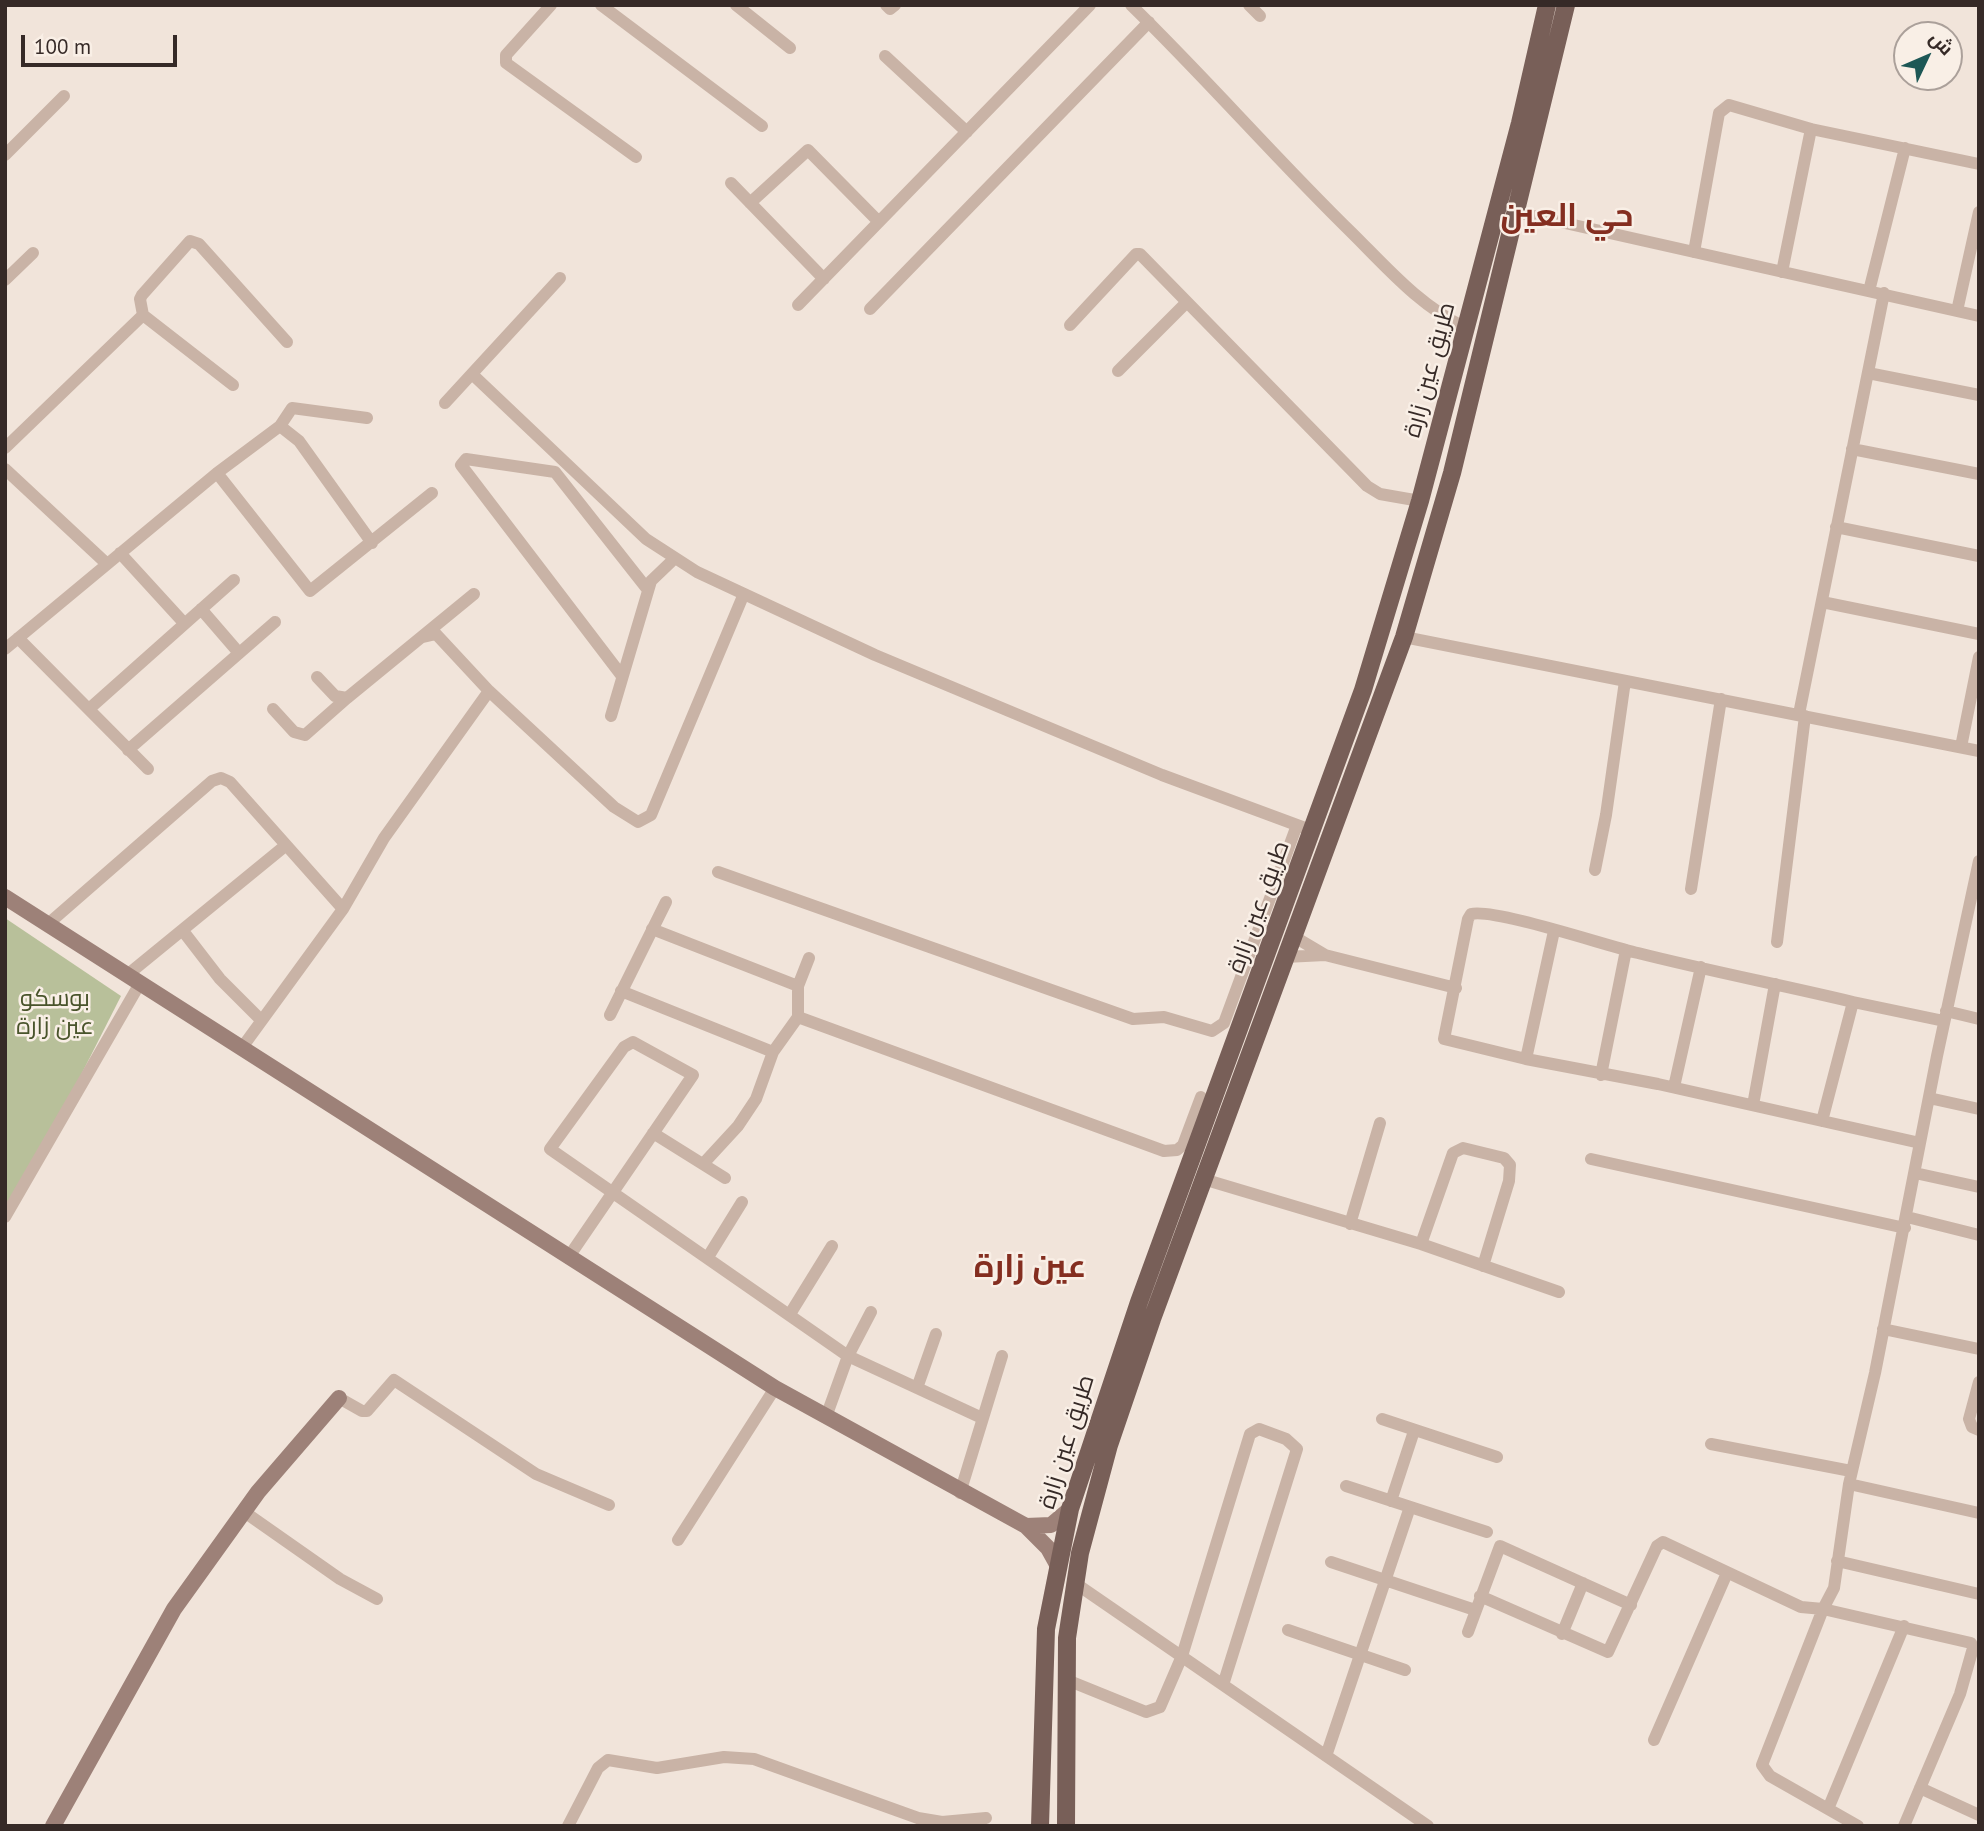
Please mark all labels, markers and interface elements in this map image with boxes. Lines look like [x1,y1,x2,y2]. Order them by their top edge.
scale bar [24,21,180,65]
north arrow [1893,21,1963,91]
text: ش [1925,26,1959,60]
text: 100 m [34,33,91,60]
district label: حي العين [1500,198,1634,236]
street label: طريق عين زارة [1398,299,1462,441]
street label: طريق عين زارة [1222,837,1296,977]
park label: بوسكو عين زارة [16,985,94,1041]
district label: عين زارة [974,1249,1086,1287]
street label: طريق عين زارة [1033,1371,1101,1513]

